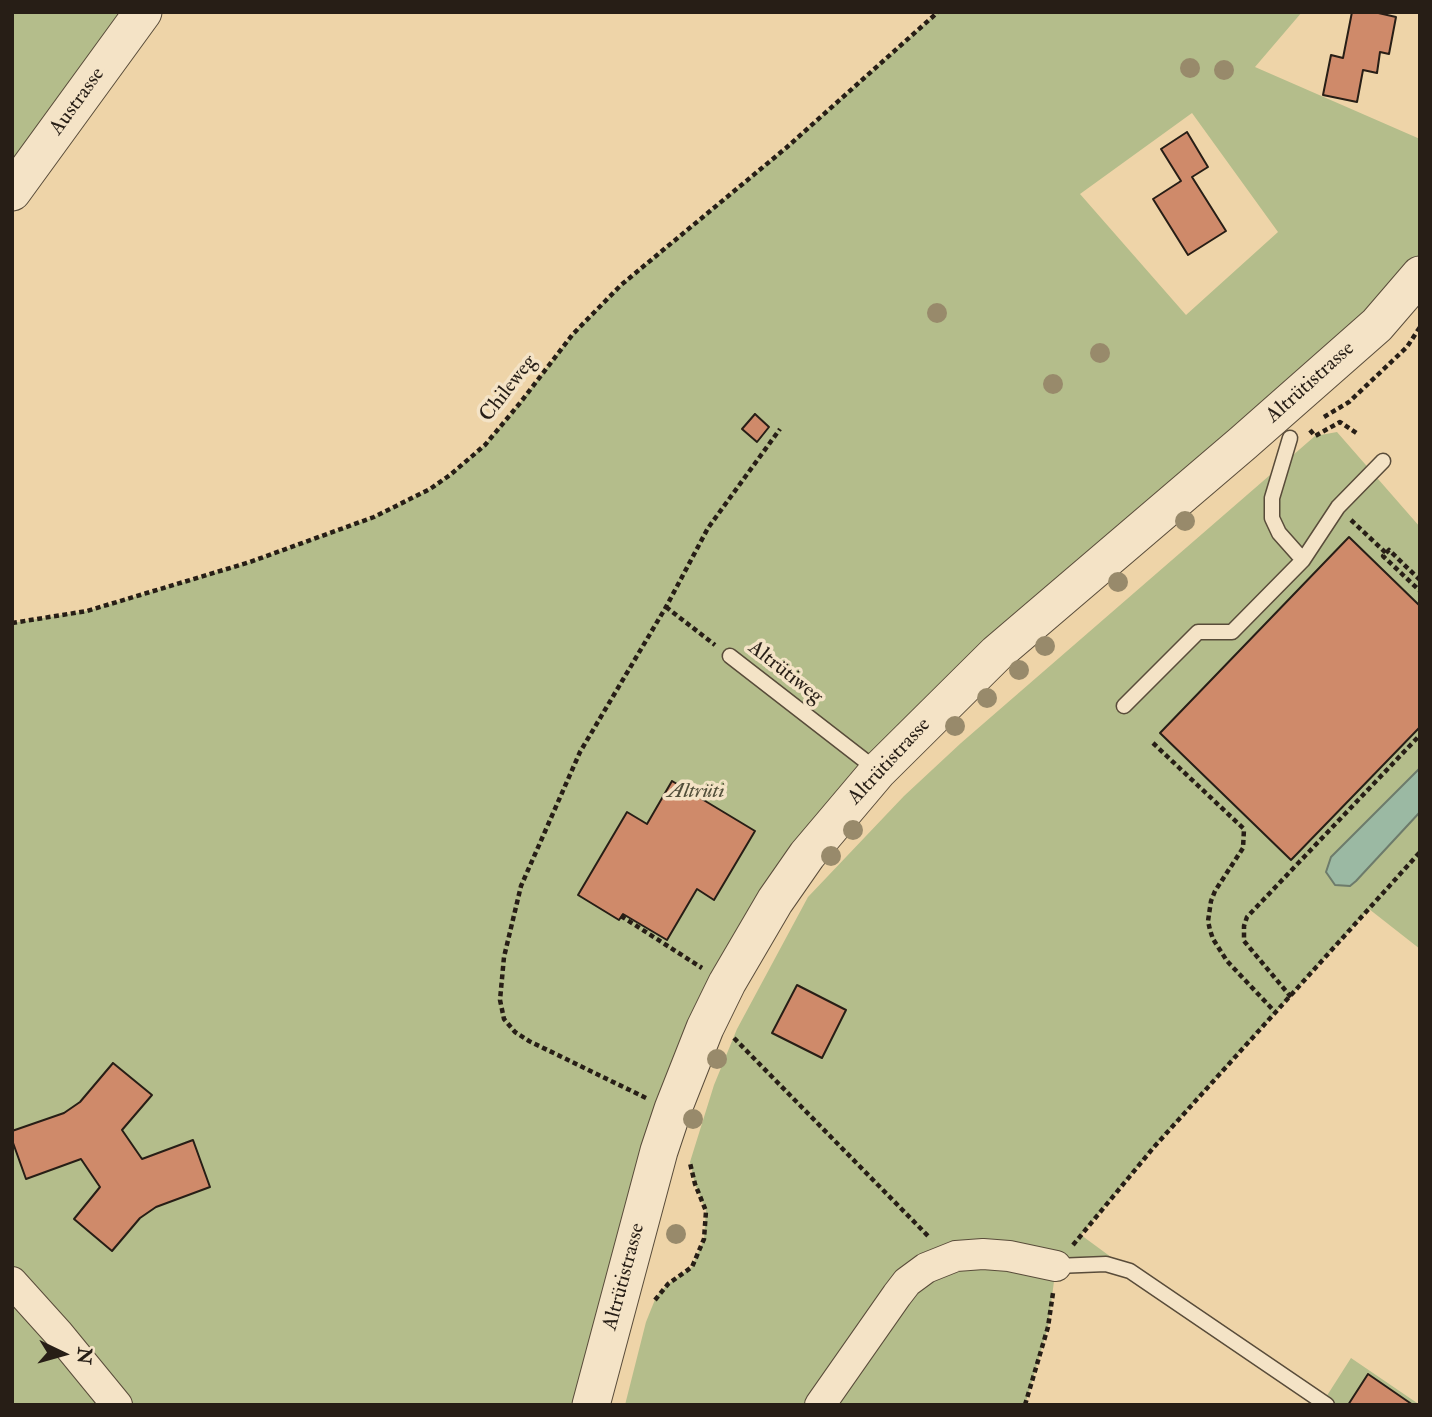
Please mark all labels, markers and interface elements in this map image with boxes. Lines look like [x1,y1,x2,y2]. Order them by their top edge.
street label: Austrasse [45,63,111,141]
street label: Altrütistrasse [1262,337,1360,429]
street label: Chileweg [475,351,543,427]
street label: Altrütiweg [743,636,827,710]
street label: Altrütistrasse [843,713,937,811]
park label: Altrüti [668,779,724,805]
street label: Altrütistrasse [599,1221,651,1333]
north arrow [28,1319,98,1389]
text: N [71,1346,97,1365]

